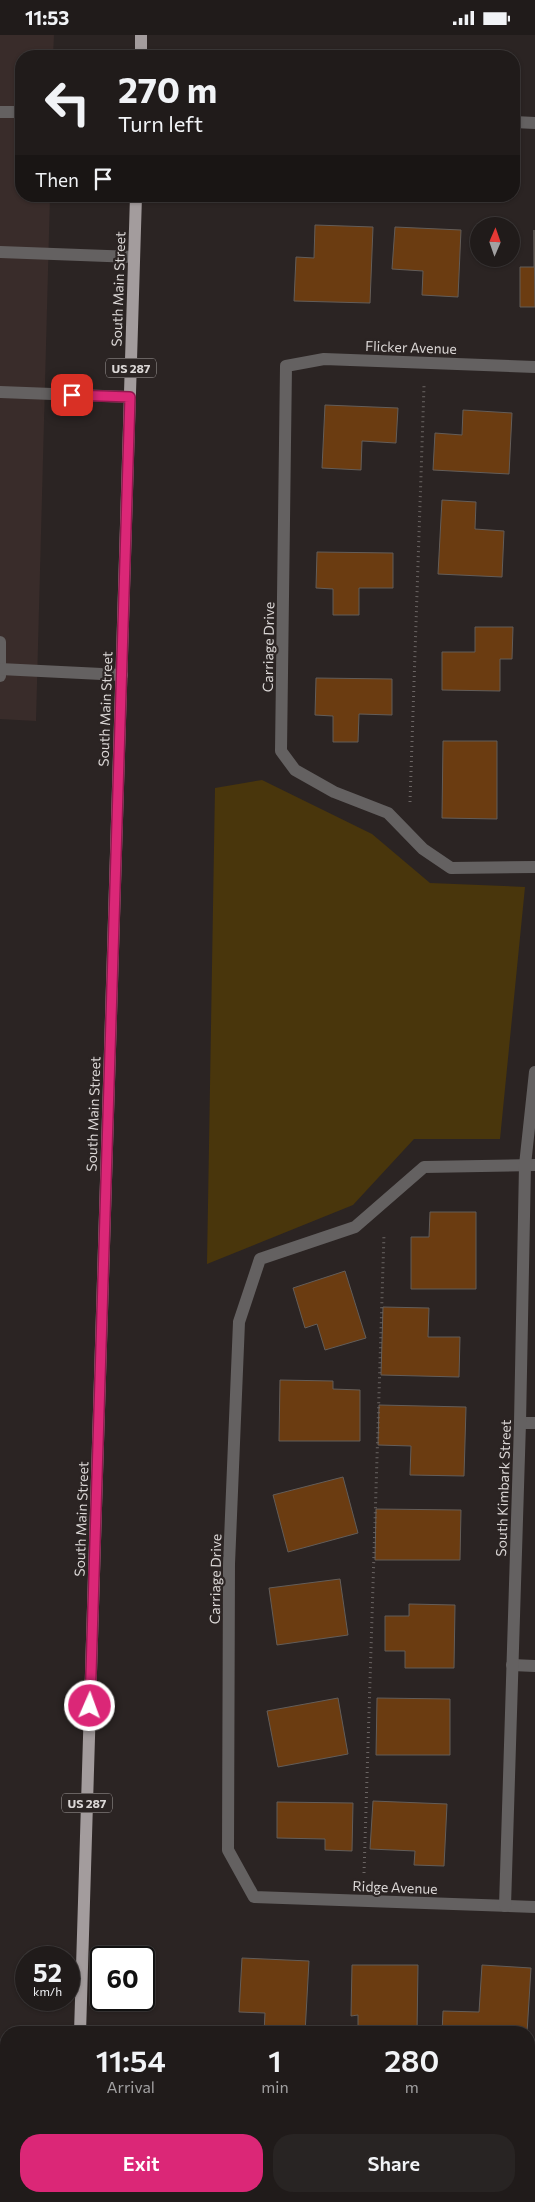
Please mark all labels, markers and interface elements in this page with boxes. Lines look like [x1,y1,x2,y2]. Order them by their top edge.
text: 11:53 [25,6,69,29]
text: 270 m [118,67,217,110]
icon: left [35,70,100,135]
text: Turn left [118,110,203,137]
icon: arrive [89,165,117,193]
text: Then [35,168,79,191]
north arrow [470,217,520,267]
map controls [470,217,520,267]
street label: South Main Street [107,231,129,347]
street label: Flicker Avenue [365,337,457,357]
road number: US 287 [106,358,156,377]
pin [51,374,93,416]
icon: arrive [58,381,86,409]
street label: Carriage Drive [259,602,277,692]
street label: South Main Street [94,651,116,767]
street label: South Main Street [82,1056,104,1172]
street label: South Kimbark Street [492,1419,514,1557]
street label: South Main Street [70,1461,92,1577]
street label: Carriage Drive [206,1534,224,1624]
position arrow [63,1679,115,1731]
road number: US 287 [62,1794,112,1813]
street label: Ridge Avenue [352,1877,438,1897]
speed limit sign: 60 [90,1946,155,2011]
text: 52 [33,1957,62,1987]
text: km/h [33,1984,62,1998]
text: 11:54 [96,2041,166,2078]
text: 1 [268,2041,282,2078]
text: 280 [384,2041,439,2078]
text: Arrival [106,2077,155,2096]
text: min [261,2077,289,2096]
text: m [405,2077,419,2096]
button: Exit [20,2134,263,2192]
button: Share [273,2134,515,2192]

